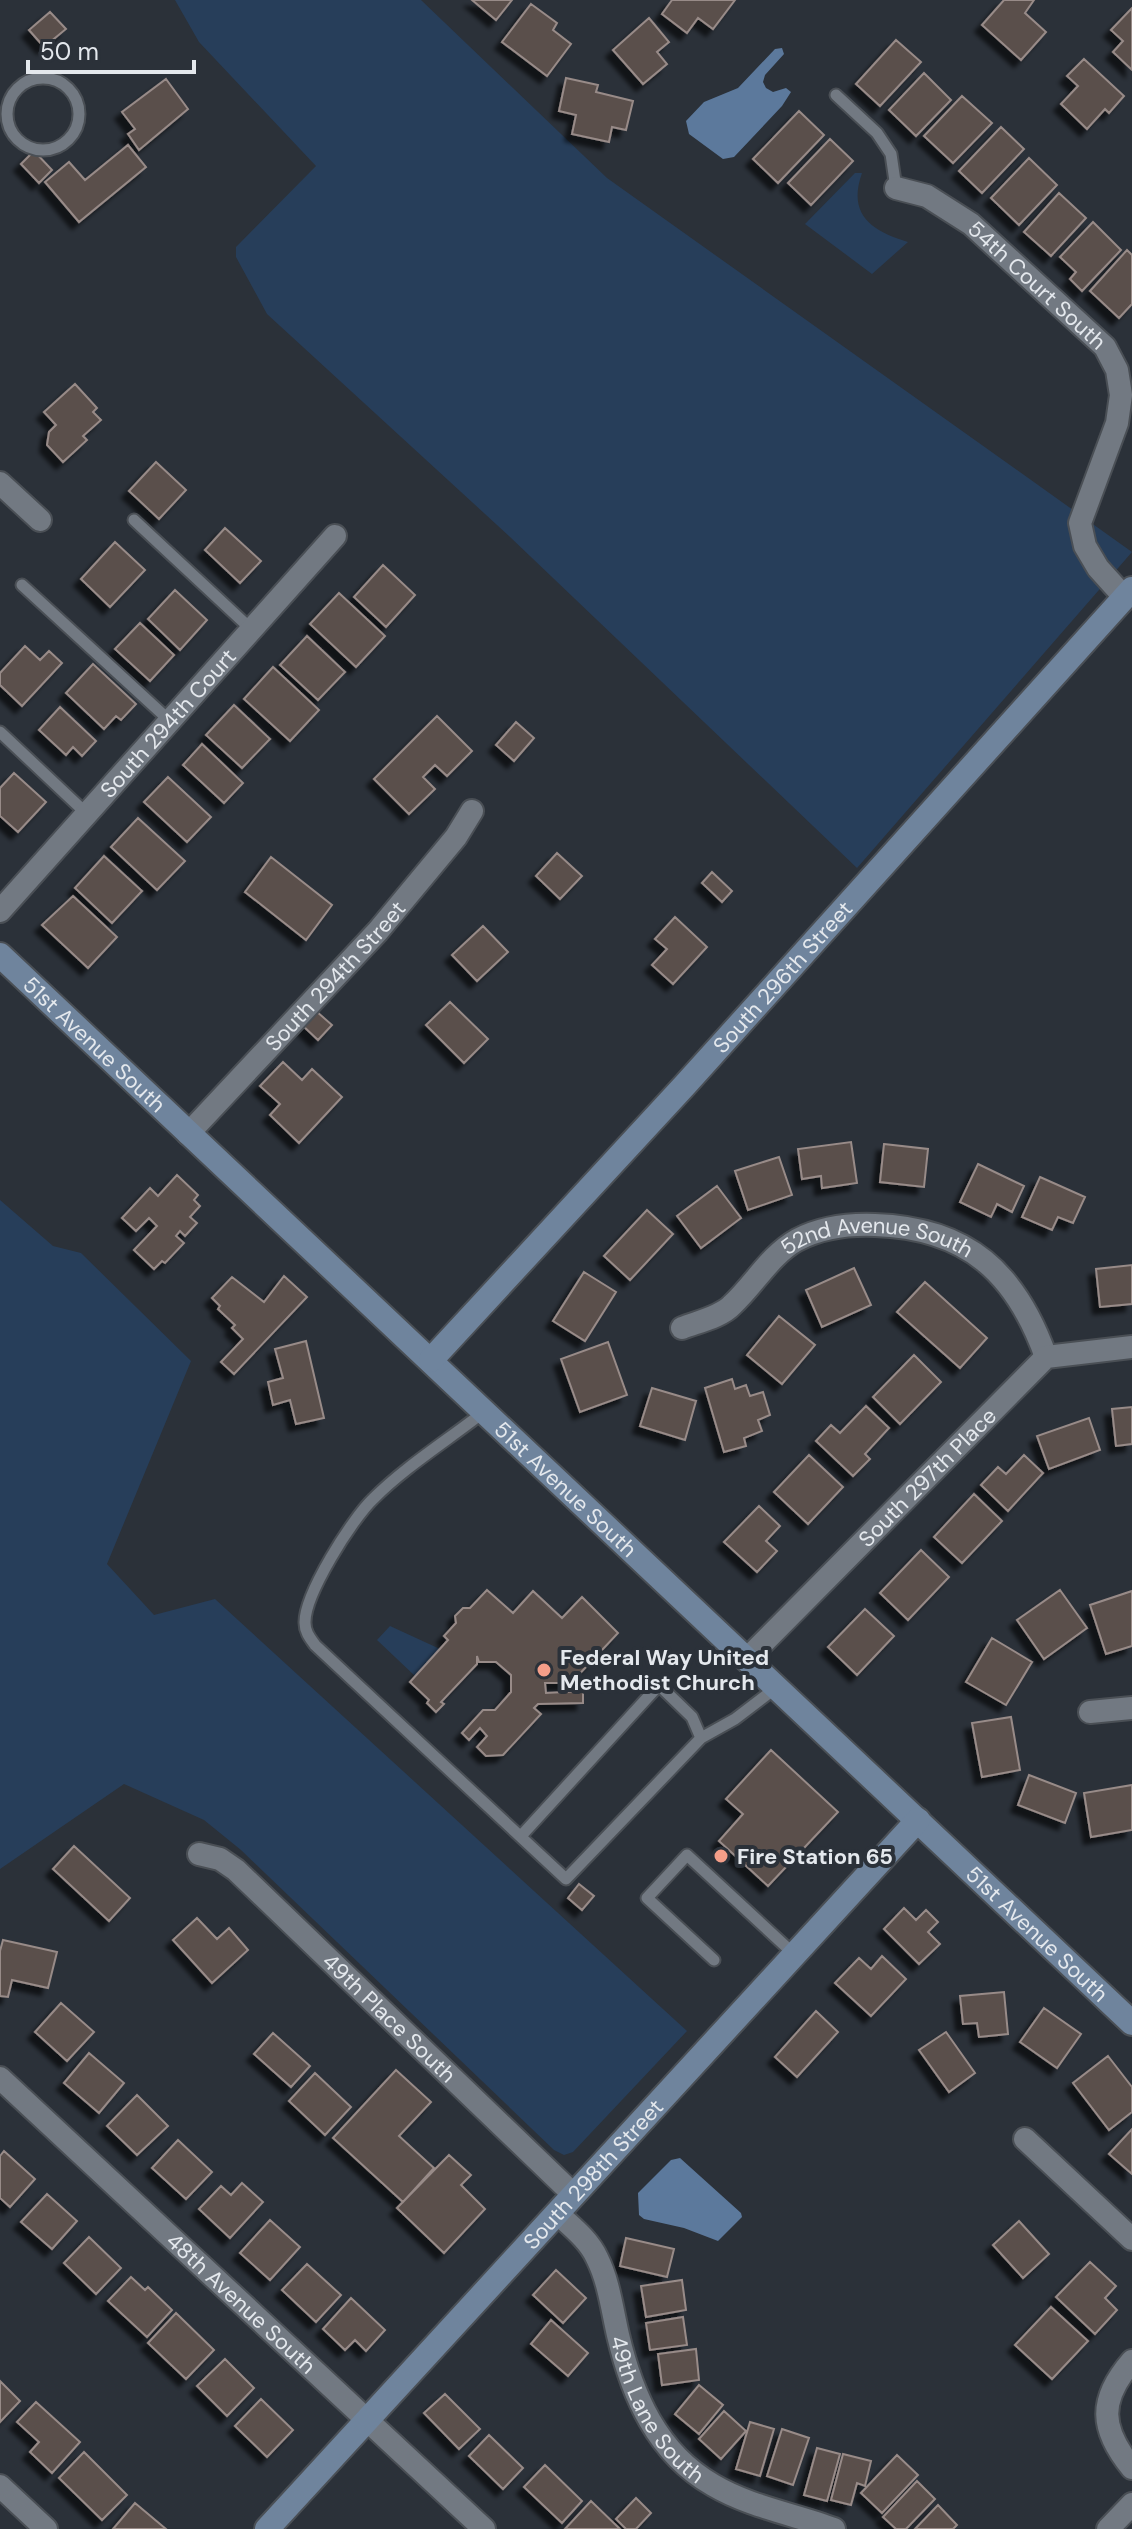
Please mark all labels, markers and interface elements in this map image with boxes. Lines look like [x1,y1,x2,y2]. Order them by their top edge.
scale bar [28,24,194,74]
text: 50 m [40,36,99,67]
street label: 54th Court South [962,214,1112,356]
street label: South 294th Court [94,643,243,804]
street label: South 294th Street [259,895,412,1058]
street label: South 296th Street [707,895,859,1059]
street label: 51st Avenue South [17,970,172,1119]
text: 52nd Avenue South [775,1211,978,1264]
street label: 52nd Avenue South [780,1245,978,1271]
street label: South 297th Place [852,1402,1003,1553]
street label: 51st Avenue South [488,1415,643,1564]
place label: Federal Way United Methodist Church [560,1643,769,1697]
marker: Federal Way United Methodist Church [535,1661,553,1679]
place label: Fire Station 65 [737,1842,893,1871]
marker: Fire Station 65 [712,1847,730,1865]
street label: 51st Avenue South [959,1860,1114,2008]
street label: 49th Place South [316,1947,462,2089]
street label: South 298th Street [517,2093,670,2256]
street label: 48th Avenue South [160,2227,322,2380]
street label: 49th Lane South [604,2333,710,2490]

